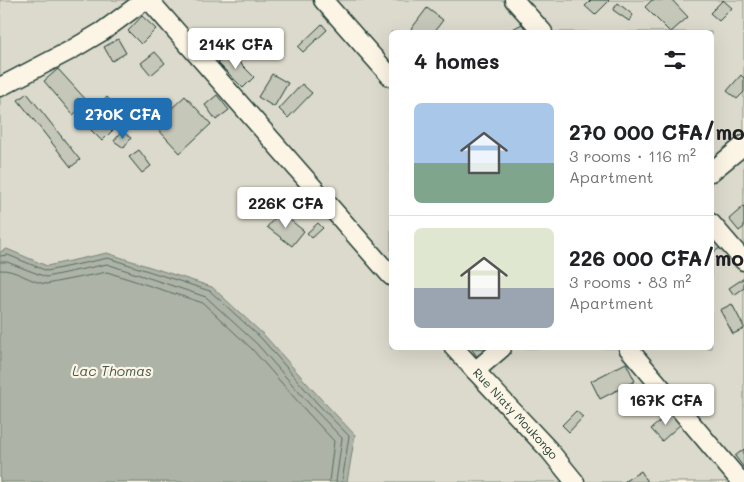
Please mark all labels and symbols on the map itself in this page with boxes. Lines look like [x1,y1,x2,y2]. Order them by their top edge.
pin: 214K CFA [184,28,288,70]
pin: 270K CFA [71,98,175,140]
pin: 226K CFA [234,186,338,229]
water label: Lac Thomas [72,361,152,380]
street label: Rue Niaty Moukongo [470,364,562,462]
pin: 167K CFA [614,384,718,426]

